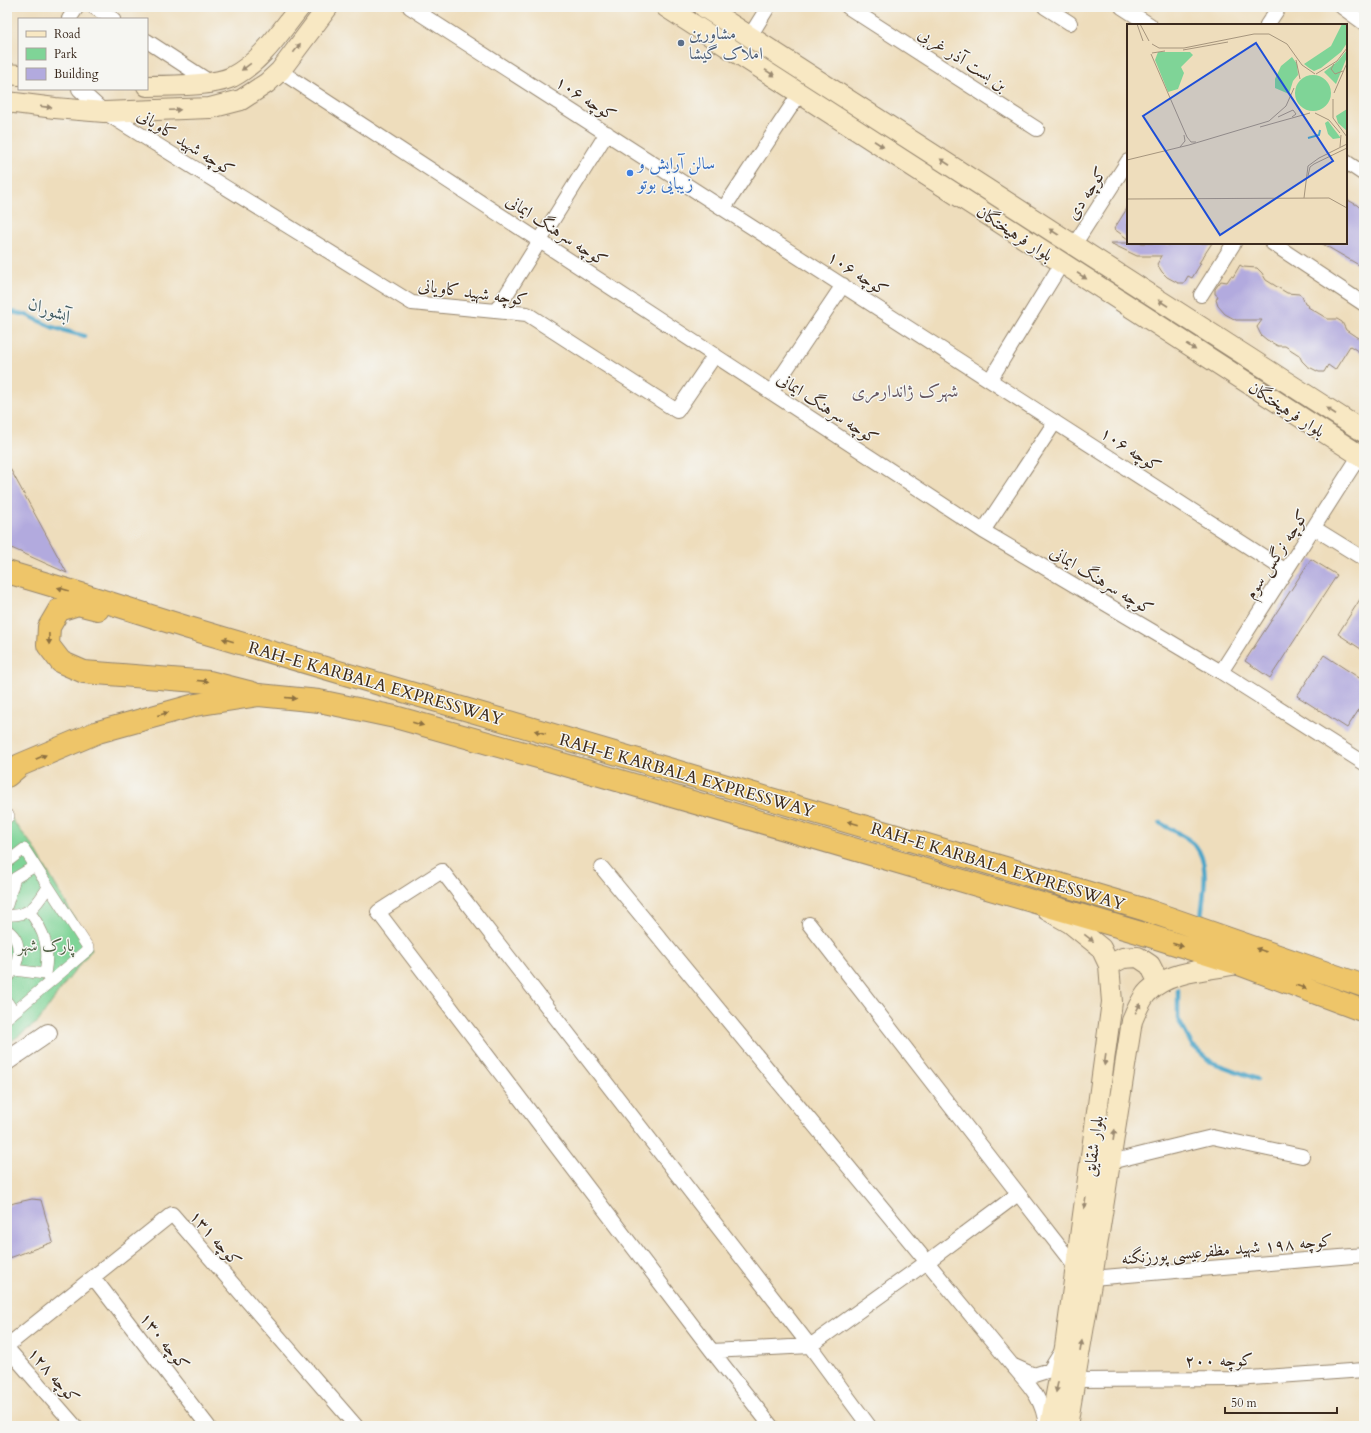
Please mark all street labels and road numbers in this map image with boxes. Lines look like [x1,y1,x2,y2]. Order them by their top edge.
street label: بن بست آذر غربی [913,22,1012,98]
street label: کوچه ۱۰۶ [551,70,621,127]
street label: کوچه شهید کاویانی [133,103,239,181]
street label: کوچه دی [1061,162,1112,224]
street label: کوچه سرهنگ ایمانی [501,189,612,272]
street label: بلوار فرهیختگان [972,200,1058,267]
street label: کوچه ۱۰۶ [823,245,893,302]
street label: کوچه شهید کاویانی [417,273,529,312]
street label: کوچه سرهنگ ایمانی [772,367,883,450]
street label: بلوار فرهیختگان [1244,376,1330,443]
street label: کوچه ۱۰۶ [1096,421,1166,478]
street label: کوچه نرگس سوم [1239,505,1316,605]
street label: کوچه سرهنگ ایمانی [1046,540,1158,620]
street label: RAH-E KARBALA EXPRESSWAY [246,636,507,731]
street label: RAH-E KARBALA EXPRESSWAY [557,728,818,823]
street label: RAH-E KARBALA EXPRESSWAY [868,817,1128,916]
street label: بلوار شقایق [1078,1114,1109,1178]
street label: کوچه ۱۳۱ [185,1205,247,1272]
street label: کوچه ۱۹۸ شهید مظفرعیسی پورزنگنه [1120,1229,1334,1271]
street label: کوچه ۱۳۰ [135,1307,195,1375]
street label: کوچه ۱۲۸ [23,1342,85,1409]
street label: کوچه ۲۰۰ [1185,1348,1253,1373]

